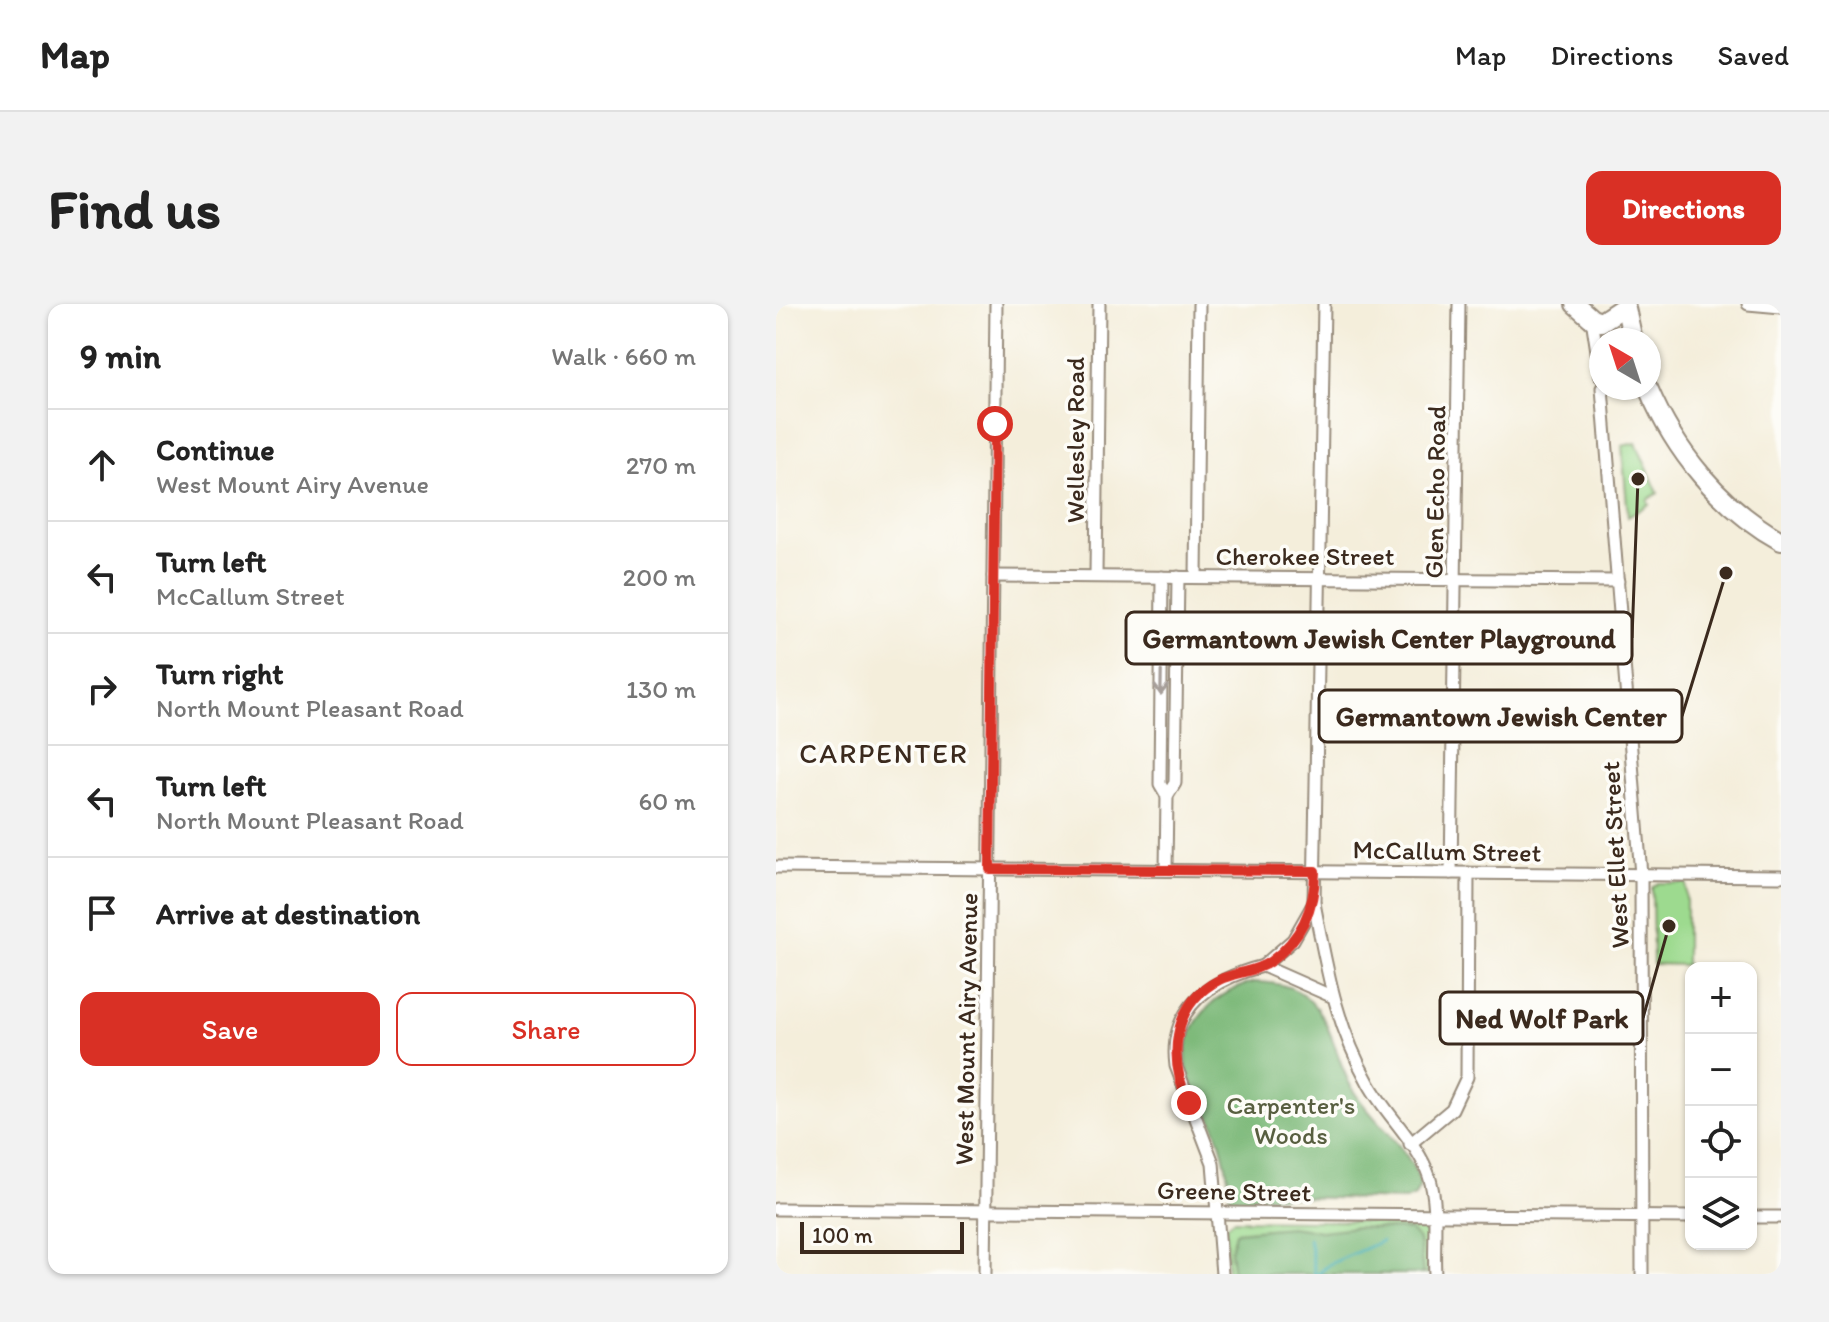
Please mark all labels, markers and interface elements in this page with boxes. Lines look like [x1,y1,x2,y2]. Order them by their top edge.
text: Map [40,32,110,78]
text: Map [1455,38,1506,72]
text: Directions [1550,38,1674,72]
text: Saved [1718,38,1789,72]
button: Directions [1586,171,1781,245]
text: Find us [48,175,221,242]
north arrow [1589,328,1661,400]
text: 9 min [80,336,161,377]
text: Walk · 660 m [551,340,696,372]
street label: Wellesley Road [1059,357,1091,523]
street label: Glen Echo Road [1417,405,1453,579]
route start [977,406,1013,442]
text: Continue [156,431,275,468]
icon: ahead [80,443,124,487]
text: 270 m [626,449,696,481]
text: West Mount Airy Avenue [156,468,429,500]
street label: Cherokee Street [1215,540,1395,572]
text: Turn left [156,543,267,580]
icon: left [80,555,124,599]
text: 200 m [623,561,696,593]
text: McCallum Street [156,580,345,612]
callout: Germantown Jewish Center Playground [1126,612,1632,664]
text: Germantown Jewish Center Playground [1142,621,1617,655]
text: Turn right [156,655,284,692]
icon: right [80,667,124,711]
one-way arrow [1153,669,1169,696]
text: 130 m [626,673,696,705]
callout: Germantown Jewish Center [1319,690,1682,742]
text: North Mount Pleasant Road [156,692,464,724]
text: Germantown Jewish Center [1335,699,1667,733]
district label: CARPENTER [799,736,969,770]
street label: West Ellet Street [1594,760,1636,949]
text: Turn left [156,767,267,804]
icon: left [80,779,124,823]
text: 60 m [639,785,696,817]
text: North Mount Pleasant Road [156,804,464,836]
street label: McCallum Street [1352,833,1542,869]
icon: arrive [80,891,124,935]
street label: West Mount Airy Avenue [948,892,984,1166]
text: Arrive at destination [156,895,420,932]
map controls [1685,962,1757,1250]
button: + [1685,962,1757,1034]
button: Save [80,992,380,1066]
button: Share [396,992,696,1066]
callout: Ned Wolf Park [1440,992,1643,1044]
text: Ned Wolf Park [1455,1001,1629,1035]
button: − [1685,1034,1757,1106]
route end [1171,1085,1207,1121]
park label: Carpenter's Woods [1226,1089,1356,1151]
button: locate [1685,1106,1757,1178]
street label: Greene Street [1157,1174,1312,1208]
button: layers [1685,1178,1757,1250]
scale bar [800,1218,964,1254]
text: 100 m [812,1222,873,1249]

